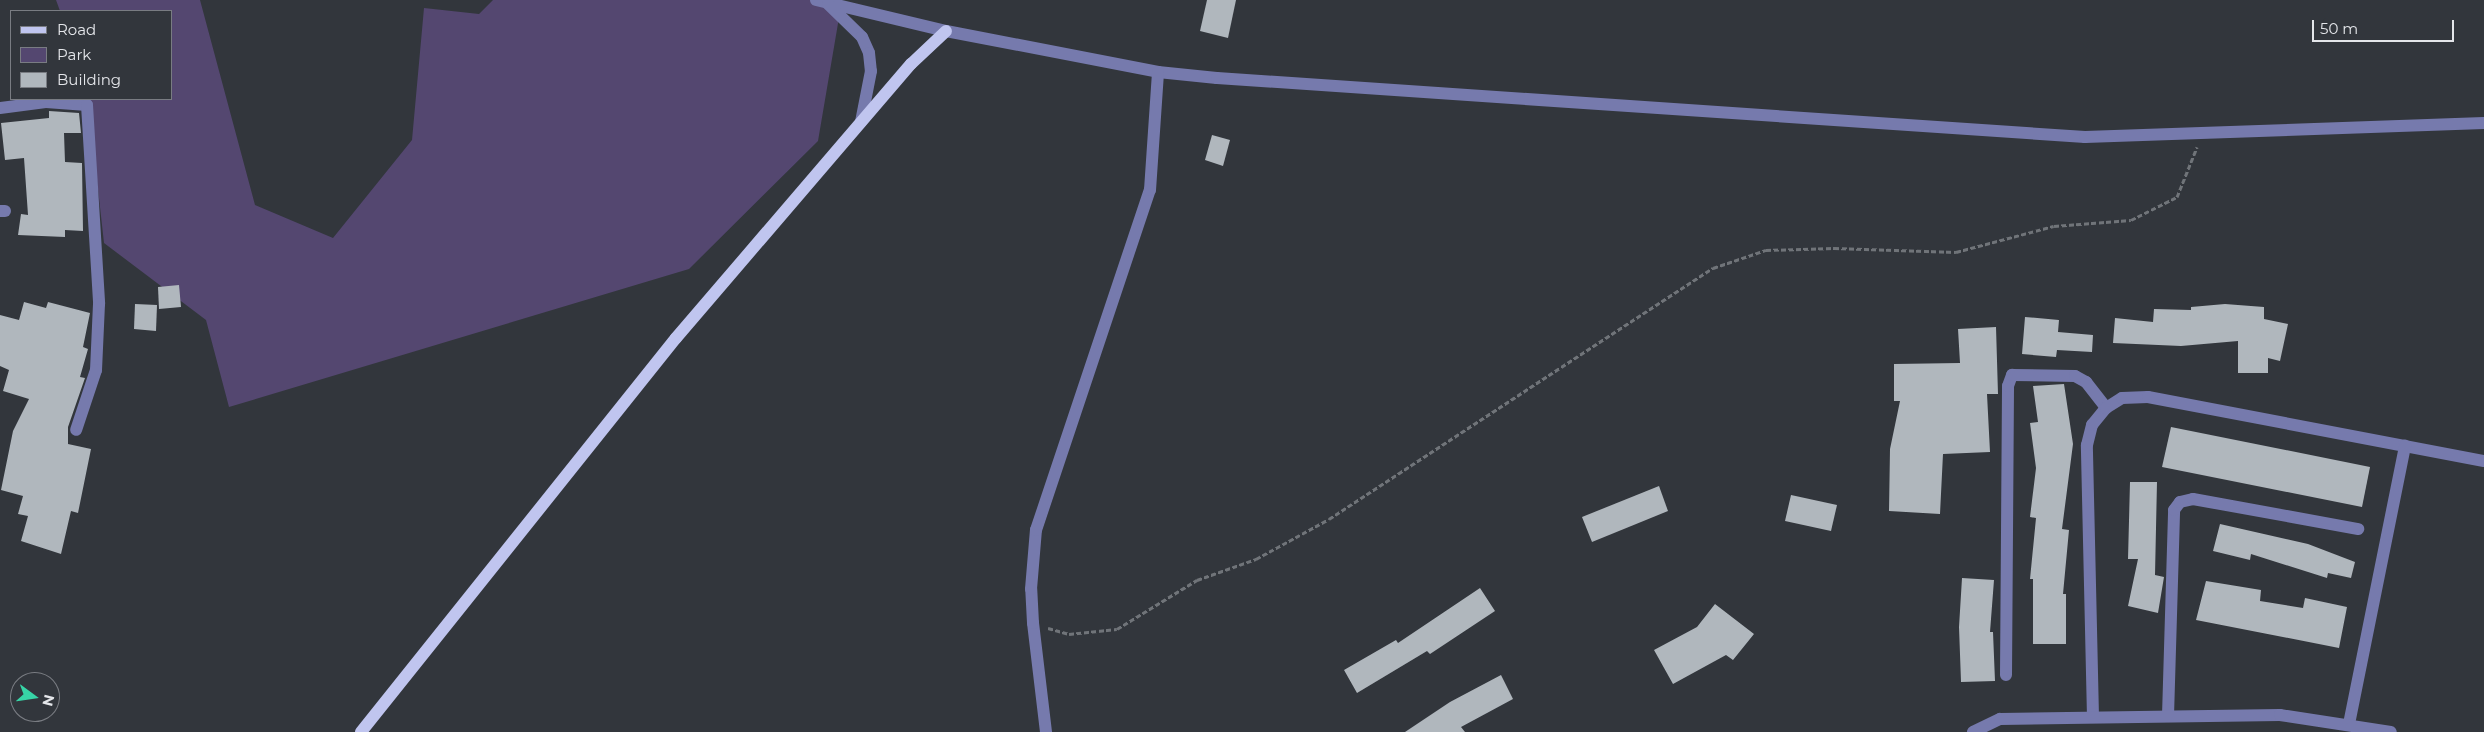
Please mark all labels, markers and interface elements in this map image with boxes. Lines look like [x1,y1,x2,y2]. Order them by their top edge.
legend [10,10,172,100]
scale bar [2314,10,2456,42]
text: 50 m [2320,19,2358,38]
text: Road [57,20,96,39]
text: Park [57,45,91,64]
text: Building [57,70,121,89]
north arrow [10,672,60,722]
text: N [38,693,59,708]

